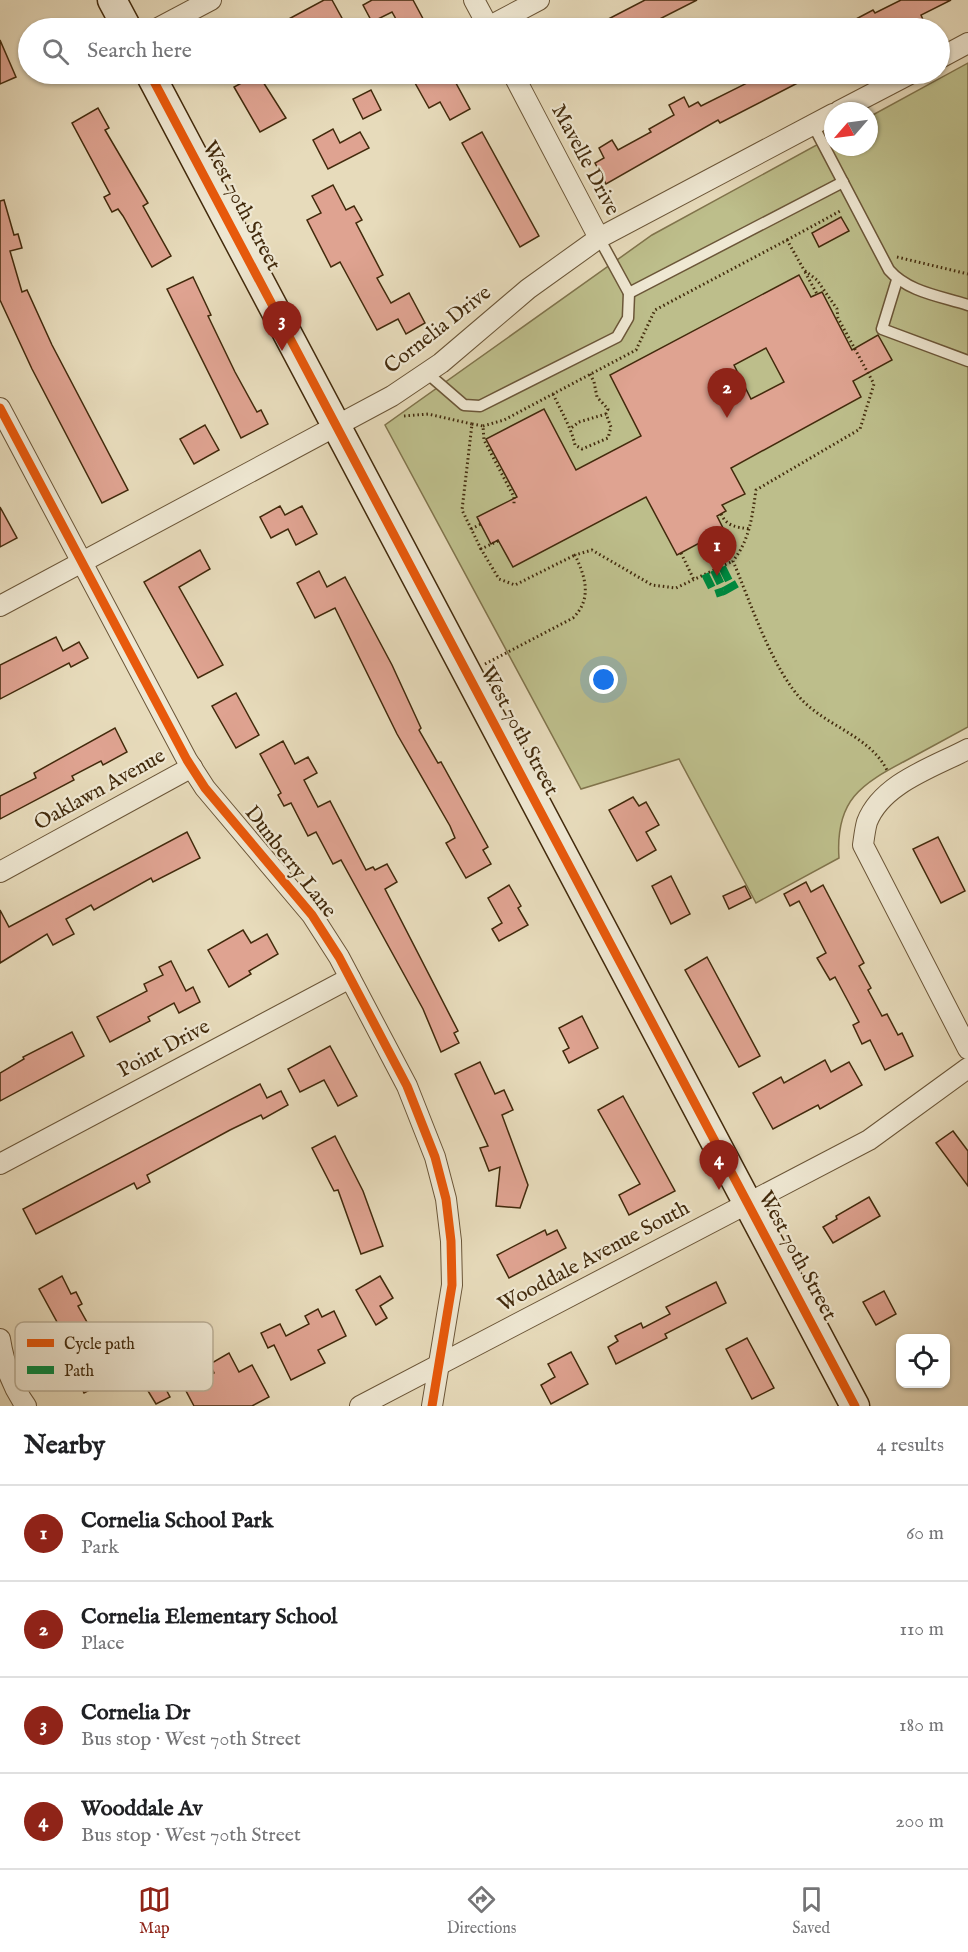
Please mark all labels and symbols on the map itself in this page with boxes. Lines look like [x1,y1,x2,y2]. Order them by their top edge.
street label: Mavelle Drive [544,100,626,220]
north arrow [824,102,878,156]
street label: West 70th Street [195,137,287,275]
street label: Cornelia Drive [379,280,497,380]
pin: 3 [262,302,302,351]
pin: 2 [708,368,746,418]
pin: 1 [698,526,736,576]
street label: West 70th Street [473,662,565,800]
your location [589,665,618,694]
street label: Oaklawn Avenue [30,743,171,837]
street label: Dunberry Lane [238,801,342,924]
street label: Point Drive [113,1013,215,1084]
pin: 4 [700,1140,738,1190]
street label: West 70th Street [751,1187,843,1325]
street label: Wooddale Avenue South [494,1195,694,1319]
legend [15,1322,213,1391]
text: Cycle path [64,1335,135,1355]
text: Path [64,1362,95,1382]

